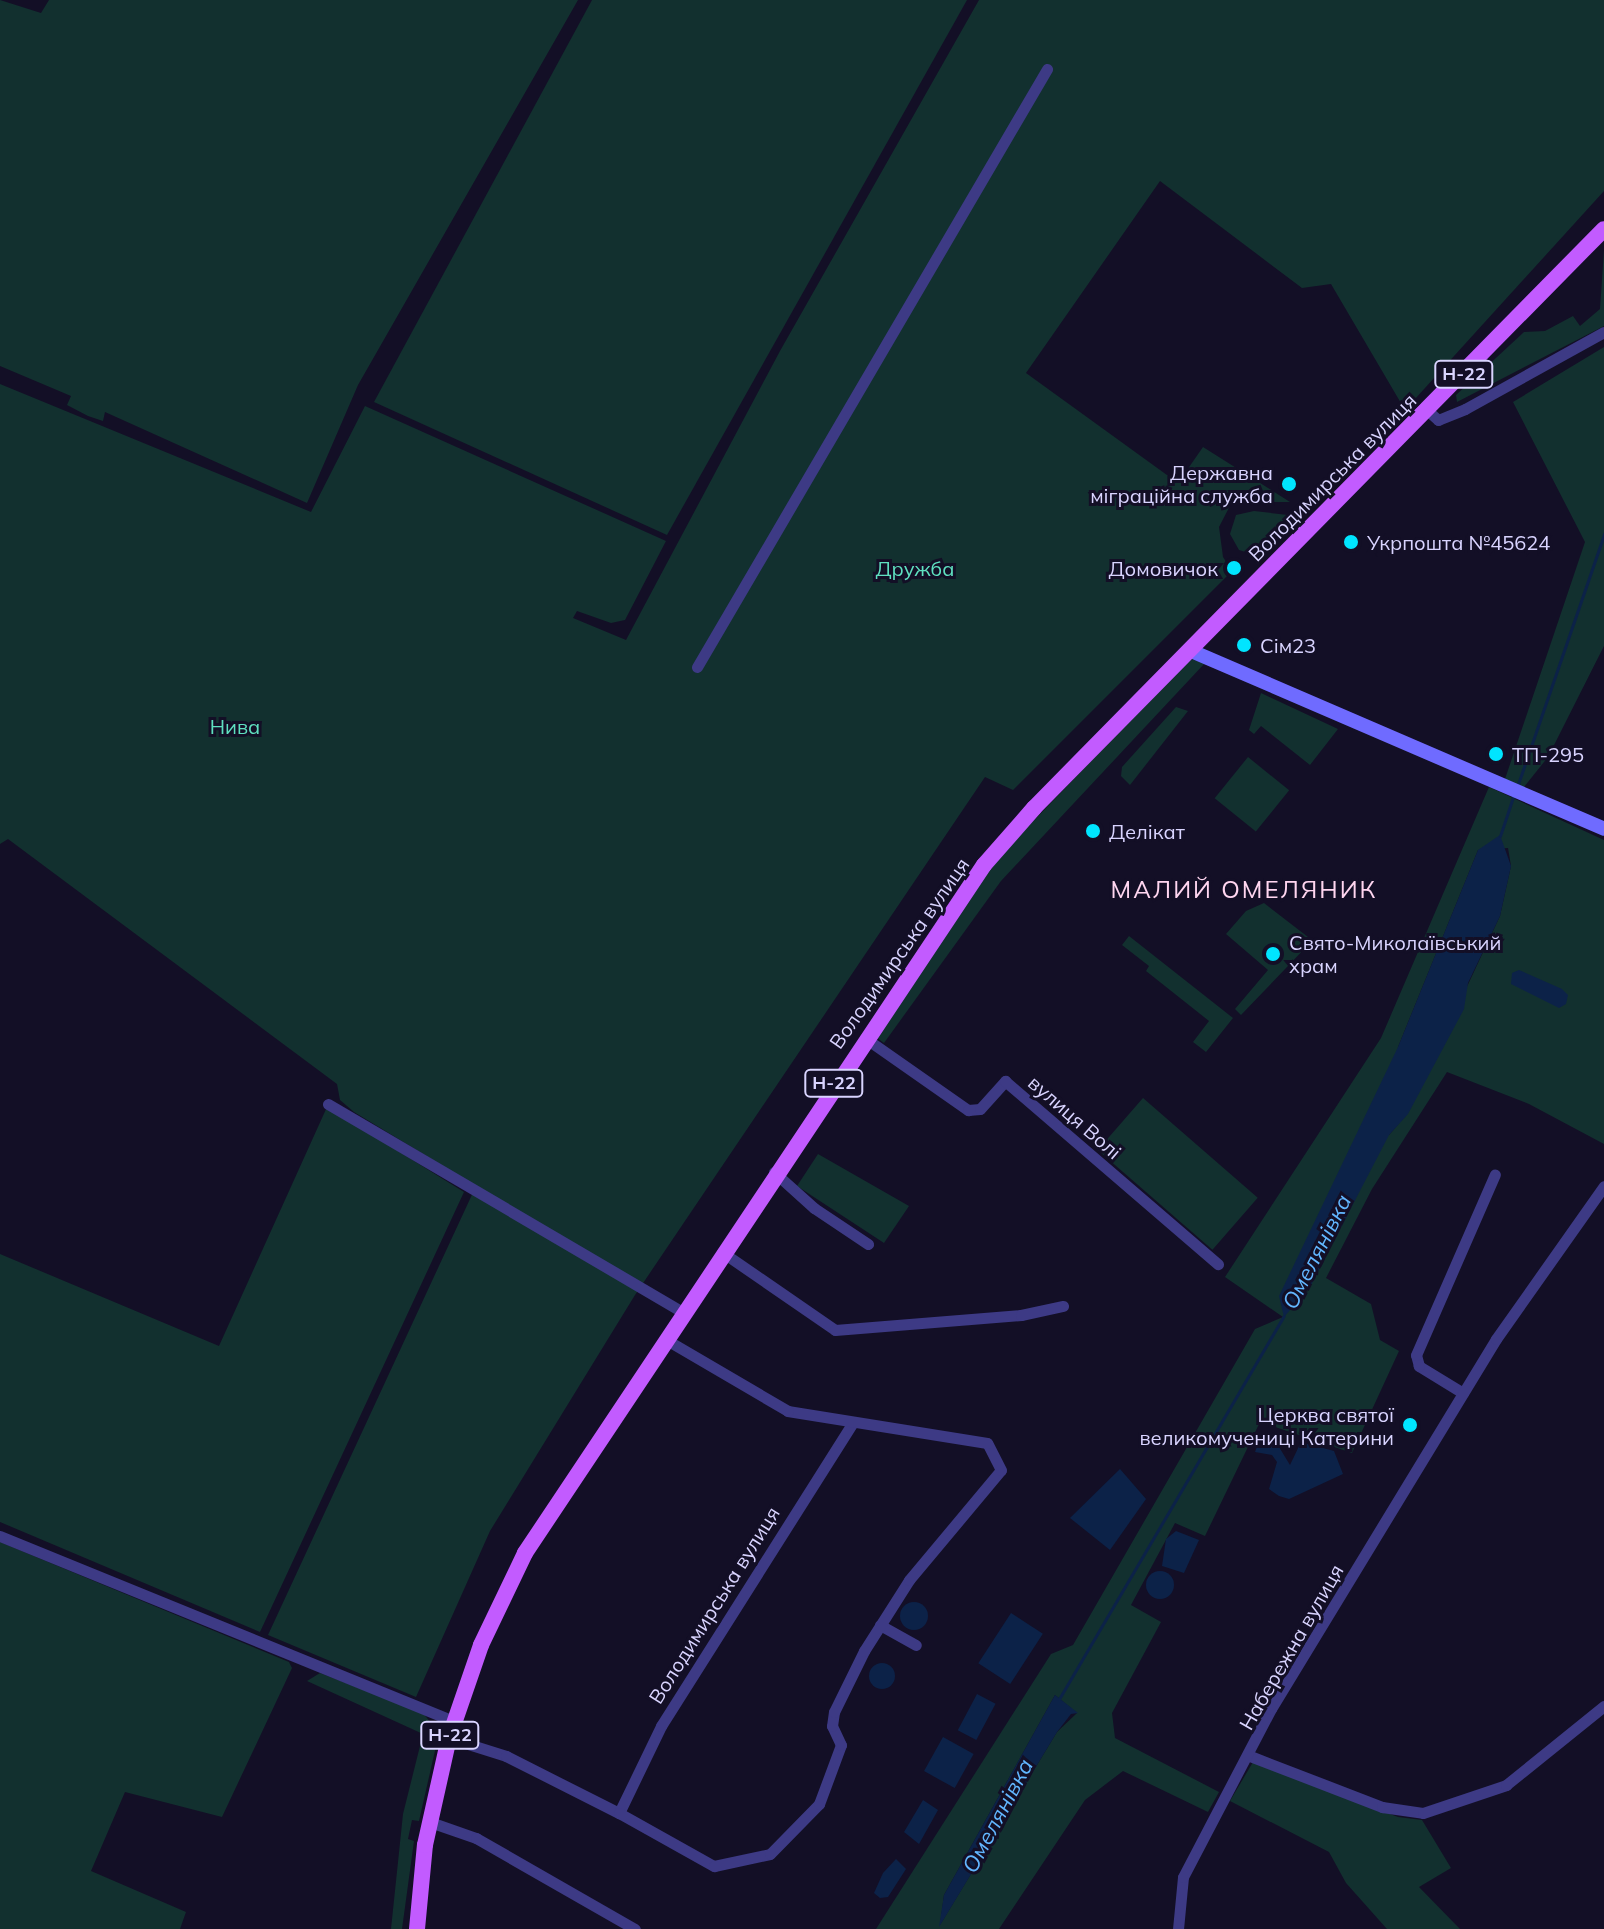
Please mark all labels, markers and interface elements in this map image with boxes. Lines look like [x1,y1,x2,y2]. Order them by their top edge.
road number: Н-22 [1434,360,1494,388]
street label: Володимирська вулиця [1243,388,1421,566]
place label: Державна міграційна служба [1090,460,1273,507]
marker: Державна міграційна служба [1280,475,1298,493]
place label: Укрпошта №45624 [1367,530,1550,554]
marker: Укрпошта №45624 [1342,533,1360,551]
park label: Дружба [876,556,954,580]
place label: Домовичок [1109,556,1218,580]
marker: Домовичок [1225,559,1243,577]
place label: Сім23 [1260,633,1316,657]
marker: Сім23 [1235,636,1253,654]
park label: Нива [210,714,260,738]
place label: ТП-295 [1512,742,1584,766]
marker: ТП-295 [1487,745,1505,763]
place label: Делікат [1109,819,1185,843]
marker: Делікат [1084,822,1102,840]
street label: Володимирська вулиця [824,853,974,1053]
district label: МАЛИЙ ОМЕЛЯНИК [1111,876,1377,904]
place label: Свято-Миколаївський храм [1289,930,1501,977]
marker: Свято-Миколаївський храм [1264,945,1282,963]
road number: Н-22 [804,1069,864,1097]
street label: вулиця Волі [1024,1070,1126,1164]
water label: Омелянівка [1277,1190,1357,1314]
place label: Церква святої великомучениці Катерини [1139,1402,1394,1449]
marker: Церква святої великомучениці Катерини [1401,1416,1419,1434]
street label: Володимирська вулиця [644,1502,784,1708]
street label: Набережна вулиця [1234,1560,1348,1734]
road number: Н-22 [420,1721,480,1749]
water label: Омелянівка [957,1755,1039,1877]

